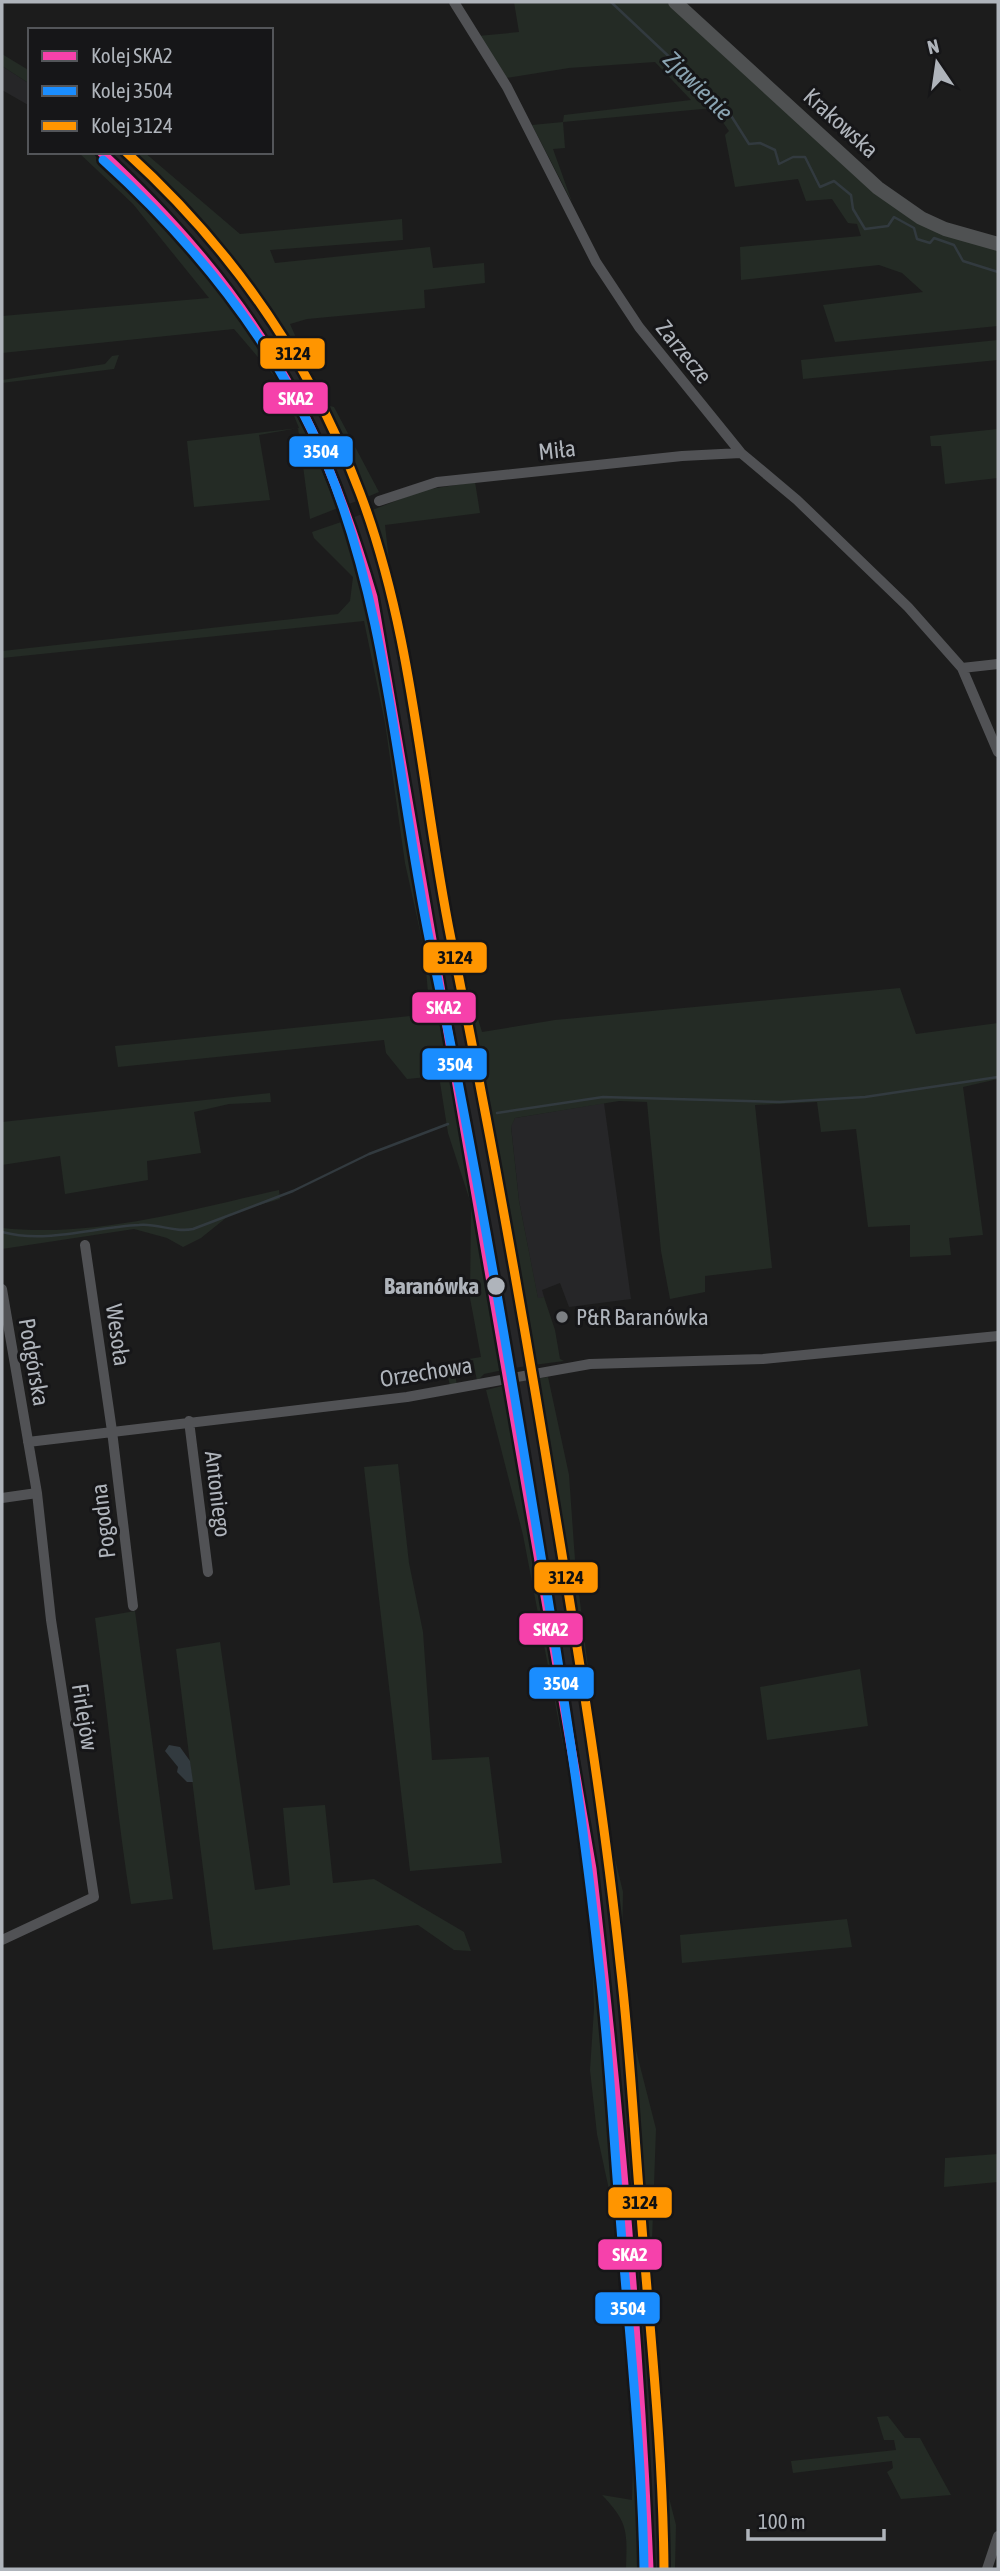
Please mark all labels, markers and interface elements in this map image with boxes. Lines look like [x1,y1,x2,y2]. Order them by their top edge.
legend [28,28,273,154]
north arrow [902,28,972,98]
text: N [925,34,941,58]
text: Kolej SKA2 [91,43,173,67]
water label: Zjawienie [658,46,738,126]
text: Kolej 3504 [91,78,173,102]
street label: Krakowska [798,83,884,163]
text: Kolej 3124 [91,113,173,137]
street label: Zarzecze [651,315,717,389]
line badge: 3124 [259,337,326,370]
text: 3124 [275,342,311,364]
line badge: SKA2 [262,381,329,415]
text: SKA2 [278,387,314,409]
line badge: 3504 [288,435,354,468]
street label: Miła [537,435,577,465]
text: 3504 [303,440,339,462]
line badge: 3124 [422,941,488,974]
text: 3124 [437,946,473,968]
line badge: SKA2 [411,991,477,1024]
text: SKA2 [426,996,462,1018]
line badge: 3504 [421,1047,488,1081]
text: 3504 [437,1053,473,1075]
place label: Baranówka [384,1273,479,1299]
marker: Baranówka [485,1275,507,1297]
street label: Wesoła [101,1302,135,1368]
place label: P&R Baranówka [576,1304,709,1330]
marker: P&R Baranówka [554,1309,570,1325]
street label: Podgórska [13,1316,55,1408]
street label: Orzechowa [378,1352,474,1392]
street label: Antoniego [200,1449,236,1539]
street label: Pogodna [86,1482,120,1560]
line badge: 3124 [533,1561,599,1594]
text: 3124 [548,1566,584,1588]
line badge: SKA2 [518,1612,584,1646]
text: SKA2 [533,1618,569,1640]
line badge: 3504 [528,1666,595,1700]
text: 3504 [543,1672,579,1694]
street label: Firlejów [67,1682,103,1753]
line badge: 3124 [607,2186,673,2219]
text: 3124 [622,2191,658,2213]
line badge: SKA2 [597,2238,663,2271]
text: SKA2 [612,2243,648,2265]
line badge: 3504 [594,2291,661,2325]
text: 3504 [610,2297,646,2319]
scale bar [748,2498,884,2542]
text: 100 m [758,2509,806,2533]

